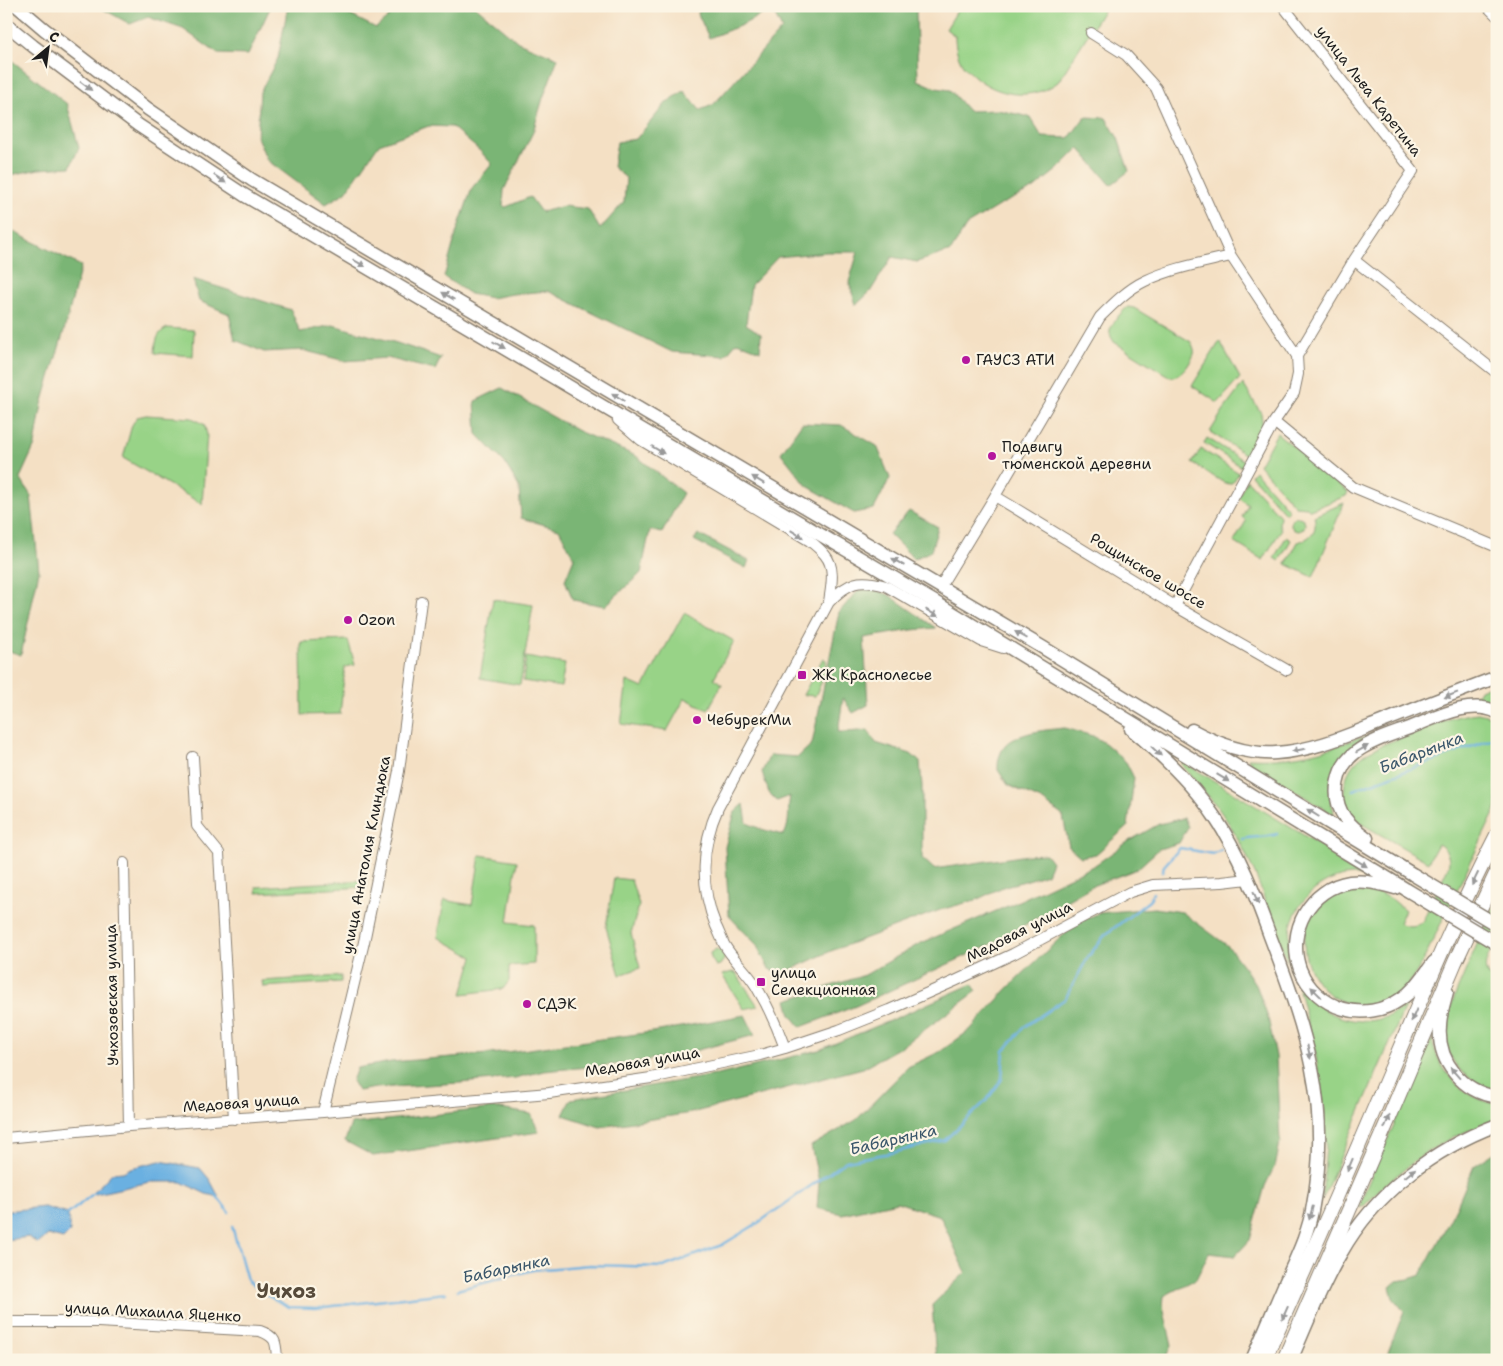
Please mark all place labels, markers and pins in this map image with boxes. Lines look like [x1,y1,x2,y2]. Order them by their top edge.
place label: ГАУСЗ АТИ [976,350,1055,370]
marker: ГАУСЗ АТИ [960,354,972,366]
place label: Подвигу тюменской деревни [1002,437,1151,474]
marker: Подвигу тюменской деревни [986,450,998,462]
place label: Ozon [358,610,395,630]
marker: Ozon [342,614,354,626]
place label: ЖК Краснолесье [812,665,932,685]
marker: ЖК Краснолесье [796,669,808,681]
place label: ЧебурекМи [707,710,791,730]
marker: ЧебурекМи [691,714,703,726]
place label: улица Селекционная [771,963,876,1000]
marker: улица Селекционная [755,976,767,988]
place label: СДЭК [537,994,577,1014]
marker: СДЭК [521,998,533,1010]

